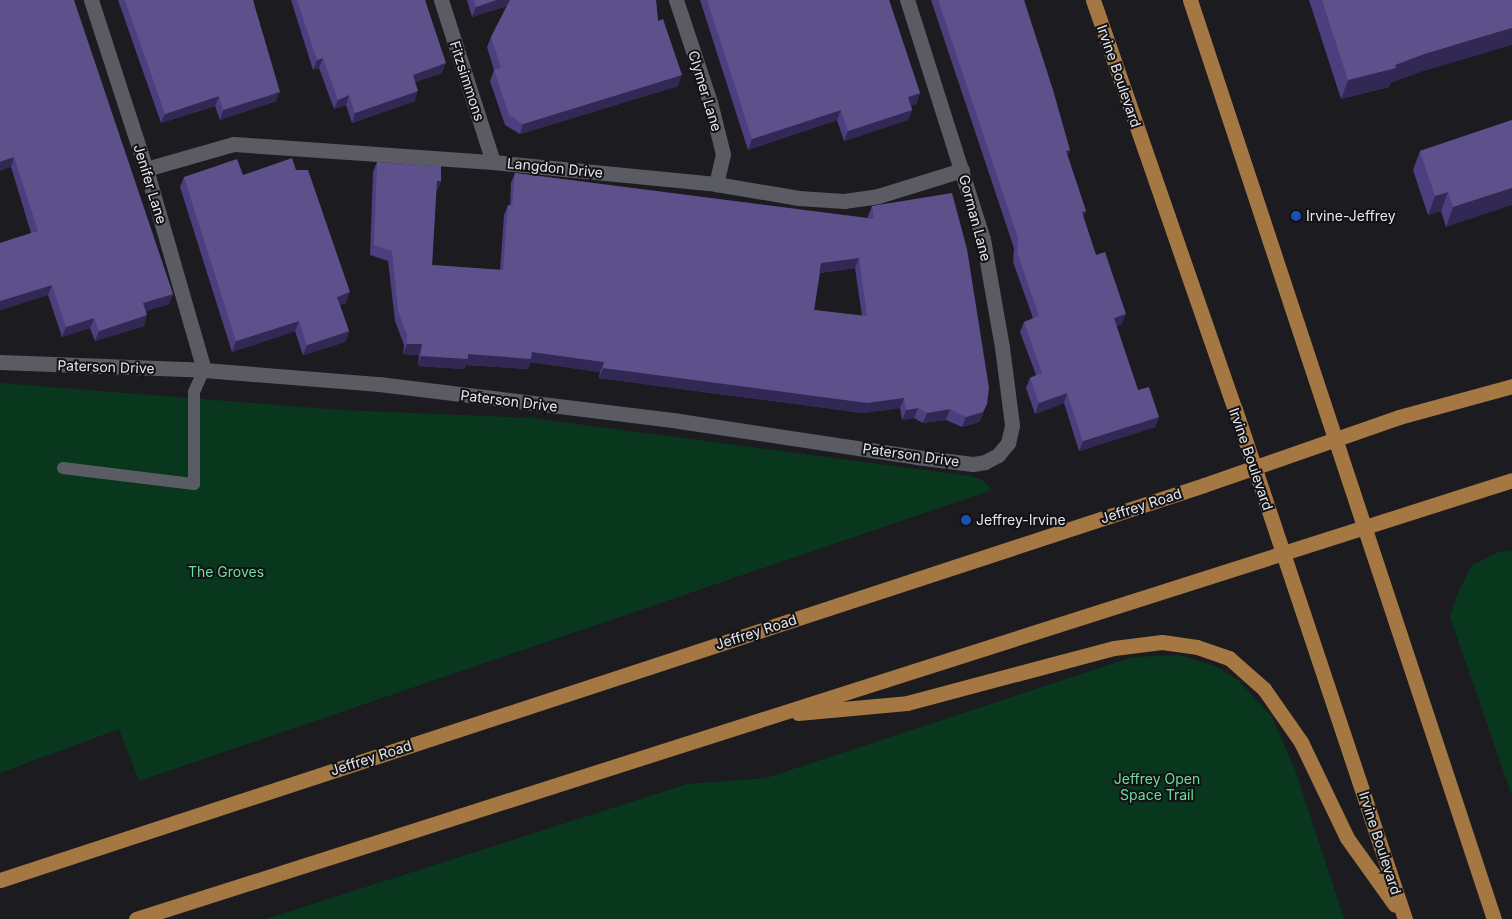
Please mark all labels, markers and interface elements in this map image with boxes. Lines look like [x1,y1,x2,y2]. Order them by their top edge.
street label: Irvine Boulevard [1094,23,1144,129]
street label: Fitzsimmons [446,39,488,123]
street label: Clymer Lane [685,49,725,133]
street label: Jenifer Lane [130,142,170,226]
street label: Langdon Drive [506,155,604,181]
street label: Gorman Lane [955,173,995,263]
place label: Irvine-Jeffrey [1306,208,1396,224]
marker: Irvine-Jeffrey [1290,210,1302,222]
street label: Paterson Drive [57,357,155,377]
street label: Paterson Drive [460,387,558,415]
street label: Irvine Boulevard [1226,406,1276,512]
street label: Paterson Drive [862,440,960,470]
street label: Jeffrey Road [1098,485,1184,527]
place label: Jeffrey-Irvine [976,512,1066,528]
marker: Jeffrey-Irvine [960,514,972,526]
park label: The Groves [188,564,264,580]
street label: Jeffrey Road [713,611,799,653]
street label: Jeffrey Road [328,737,414,779]
park label: Jeffrey Open Space Trail [1114,771,1200,804]
street label: Irvine Boulevard [1355,789,1405,897]

